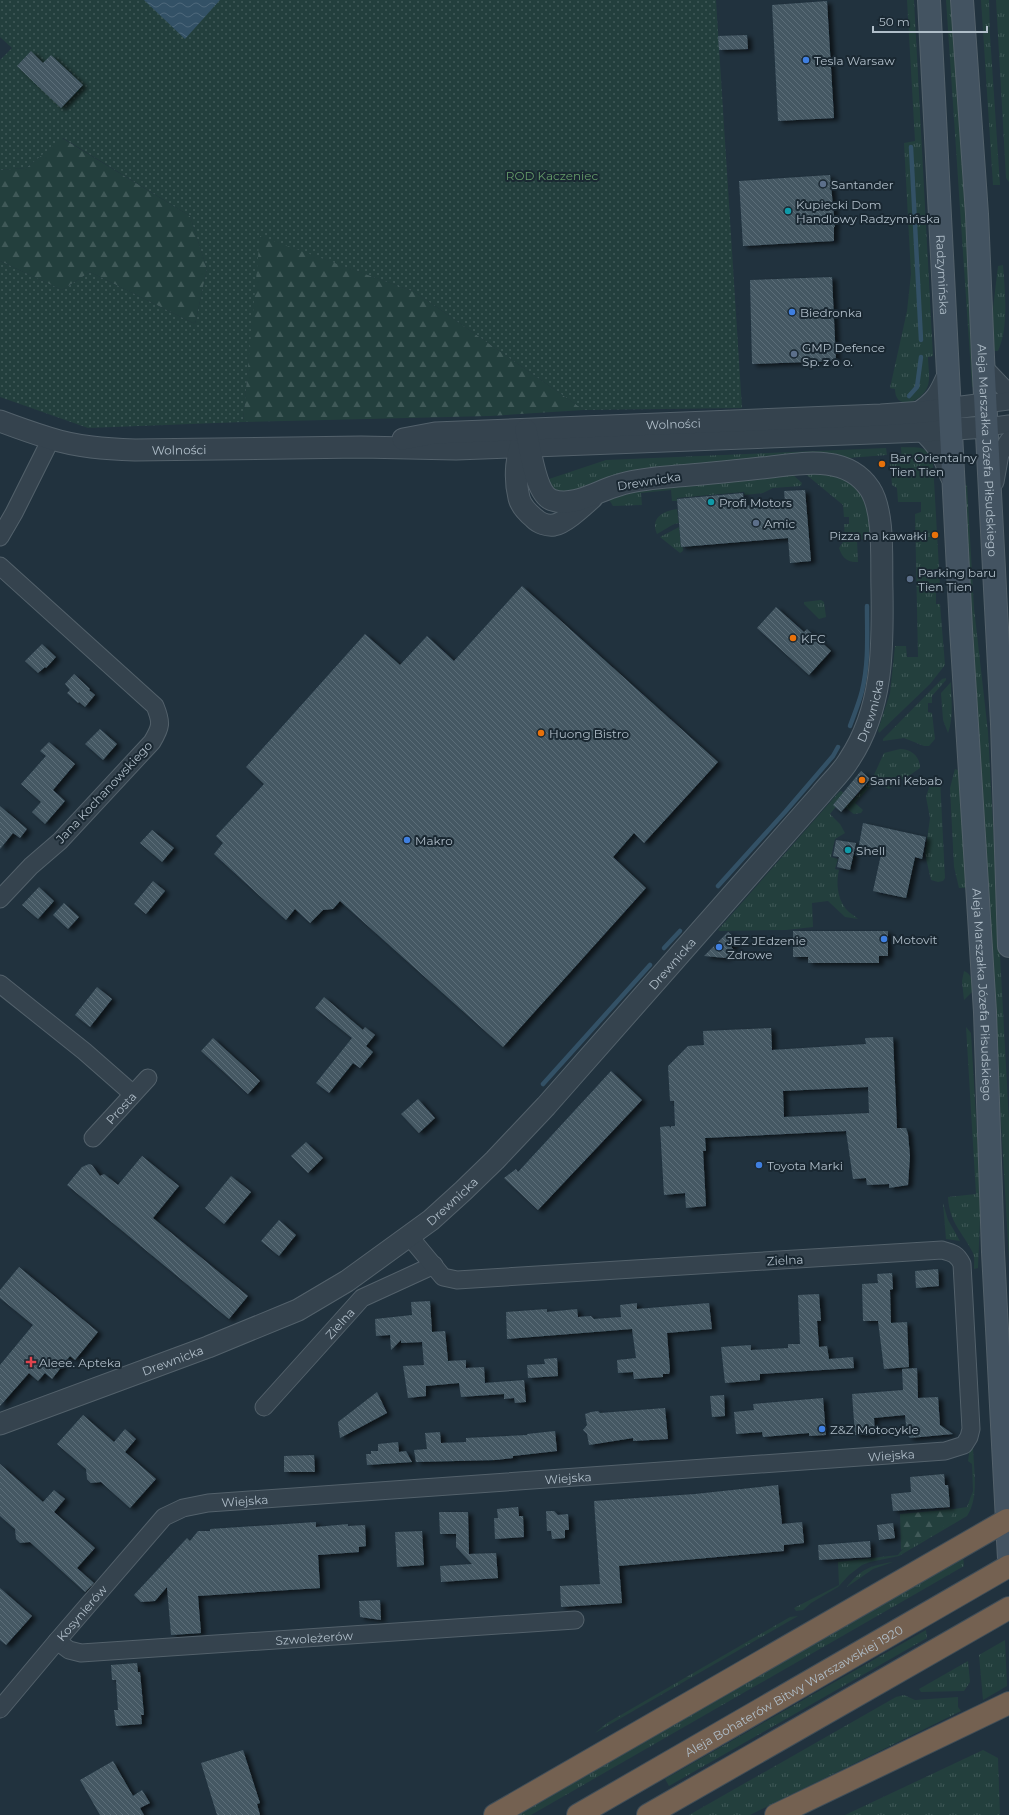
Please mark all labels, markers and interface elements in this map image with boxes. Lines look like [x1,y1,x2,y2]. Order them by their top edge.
scale bar [873,8,987,34]
text: 50 m [879,14,910,29]
place label: Tesla Warsaw [814,53,895,68]
marker: Tesla Warsaw [801,55,811,65]
park label: ROD Kaczeniec [506,168,599,183]
place label: Santander [831,177,894,192]
marker: Santander [818,179,828,189]
place label: Kupiecki Dom Handlowy Radzymińska [796,197,940,226]
marker: Kupiecki Dom Handlowy Radzymińska [783,206,793,216]
street label: Radzymińska [933,234,953,315]
place label: Biedronka [800,305,862,320]
marker: Biedronka [787,307,797,317]
place label: GMP Defence Sp. z o o. [802,340,885,369]
street label: Aleja Marszałka Józefa Piłsudskiego [975,343,1001,557]
marker: GMP Defence Sp. z o o. [789,349,799,359]
street label: Wolności [646,415,701,432]
street label: Wolności [151,442,207,457]
place label: Bar Orientalny Tien Tien [890,450,977,479]
marker: Bar Orientalny Tien Tien [877,459,887,469]
street label: Drewnicka [616,469,682,493]
place label: Profi Motors [719,495,792,510]
marker: Profi Motors [706,497,716,507]
place label: Amic [764,516,796,531]
marker: Amic [751,518,761,528]
place label: Pizza na kawałki [829,528,927,543]
marker: Pizza na kawałki [930,530,940,540]
place label: Parking baru Tien Tien [918,565,996,594]
marker: Parking baru Tien Tien [905,574,915,584]
place label: KFC [801,631,826,646]
marker: KFC [788,633,798,643]
street label: Drewnicka [853,678,886,744]
place label: Huong Bistro [549,726,629,741]
marker: Huong Bistro [536,728,546,738]
street label: Jana Kochanowskiego [52,738,155,847]
place label: Sami Kebab [870,773,942,788]
marker: Sami Kebab [857,775,867,785]
place label: Makro [415,833,453,848]
marker: Makro [402,835,412,845]
place label: Shell [856,843,885,858]
marker: Shell [843,845,853,855]
street label: Aleja Marszałka Józefa Piłsudskiego [970,888,995,1101]
place label: Motovit [892,932,938,947]
place label: JEZ JEdzenie Zdrowe [726,933,806,962]
street label: Drewnicka [645,934,699,993]
marker: Motovit [879,934,889,944]
marker: JEZ JEdzenie Zdrowe [714,942,724,952]
street label: Prosta [102,1089,139,1127]
place label: Toyota Marki [767,1158,843,1173]
marker: Toyota Marki [754,1160,764,1170]
street label: Drewnicka [423,1174,481,1228]
street label: Zielna [766,1252,804,1268]
street label: Zielna [322,1304,357,1342]
street label: Drewnicka [140,1342,205,1378]
place label: Aleee. Apteka [39,1355,121,1370]
marker: Aleee. Apteka [26,1357,36,1367]
place label: Z&Z Motocykle [830,1422,919,1437]
marker: Z&Z Motocykle [817,1424,827,1434]
street label: Wiejska [867,1446,915,1464]
street label: Wiejska [544,1468,592,1487]
street label: Wiejska [221,1491,269,1510]
street label: Kosynierów [53,1581,110,1644]
street label: Aleja Bohaterów Bitwy Warszawskiej 1920 [682,1622,905,1759]
street label: Szwoleżerów [275,1627,354,1647]

